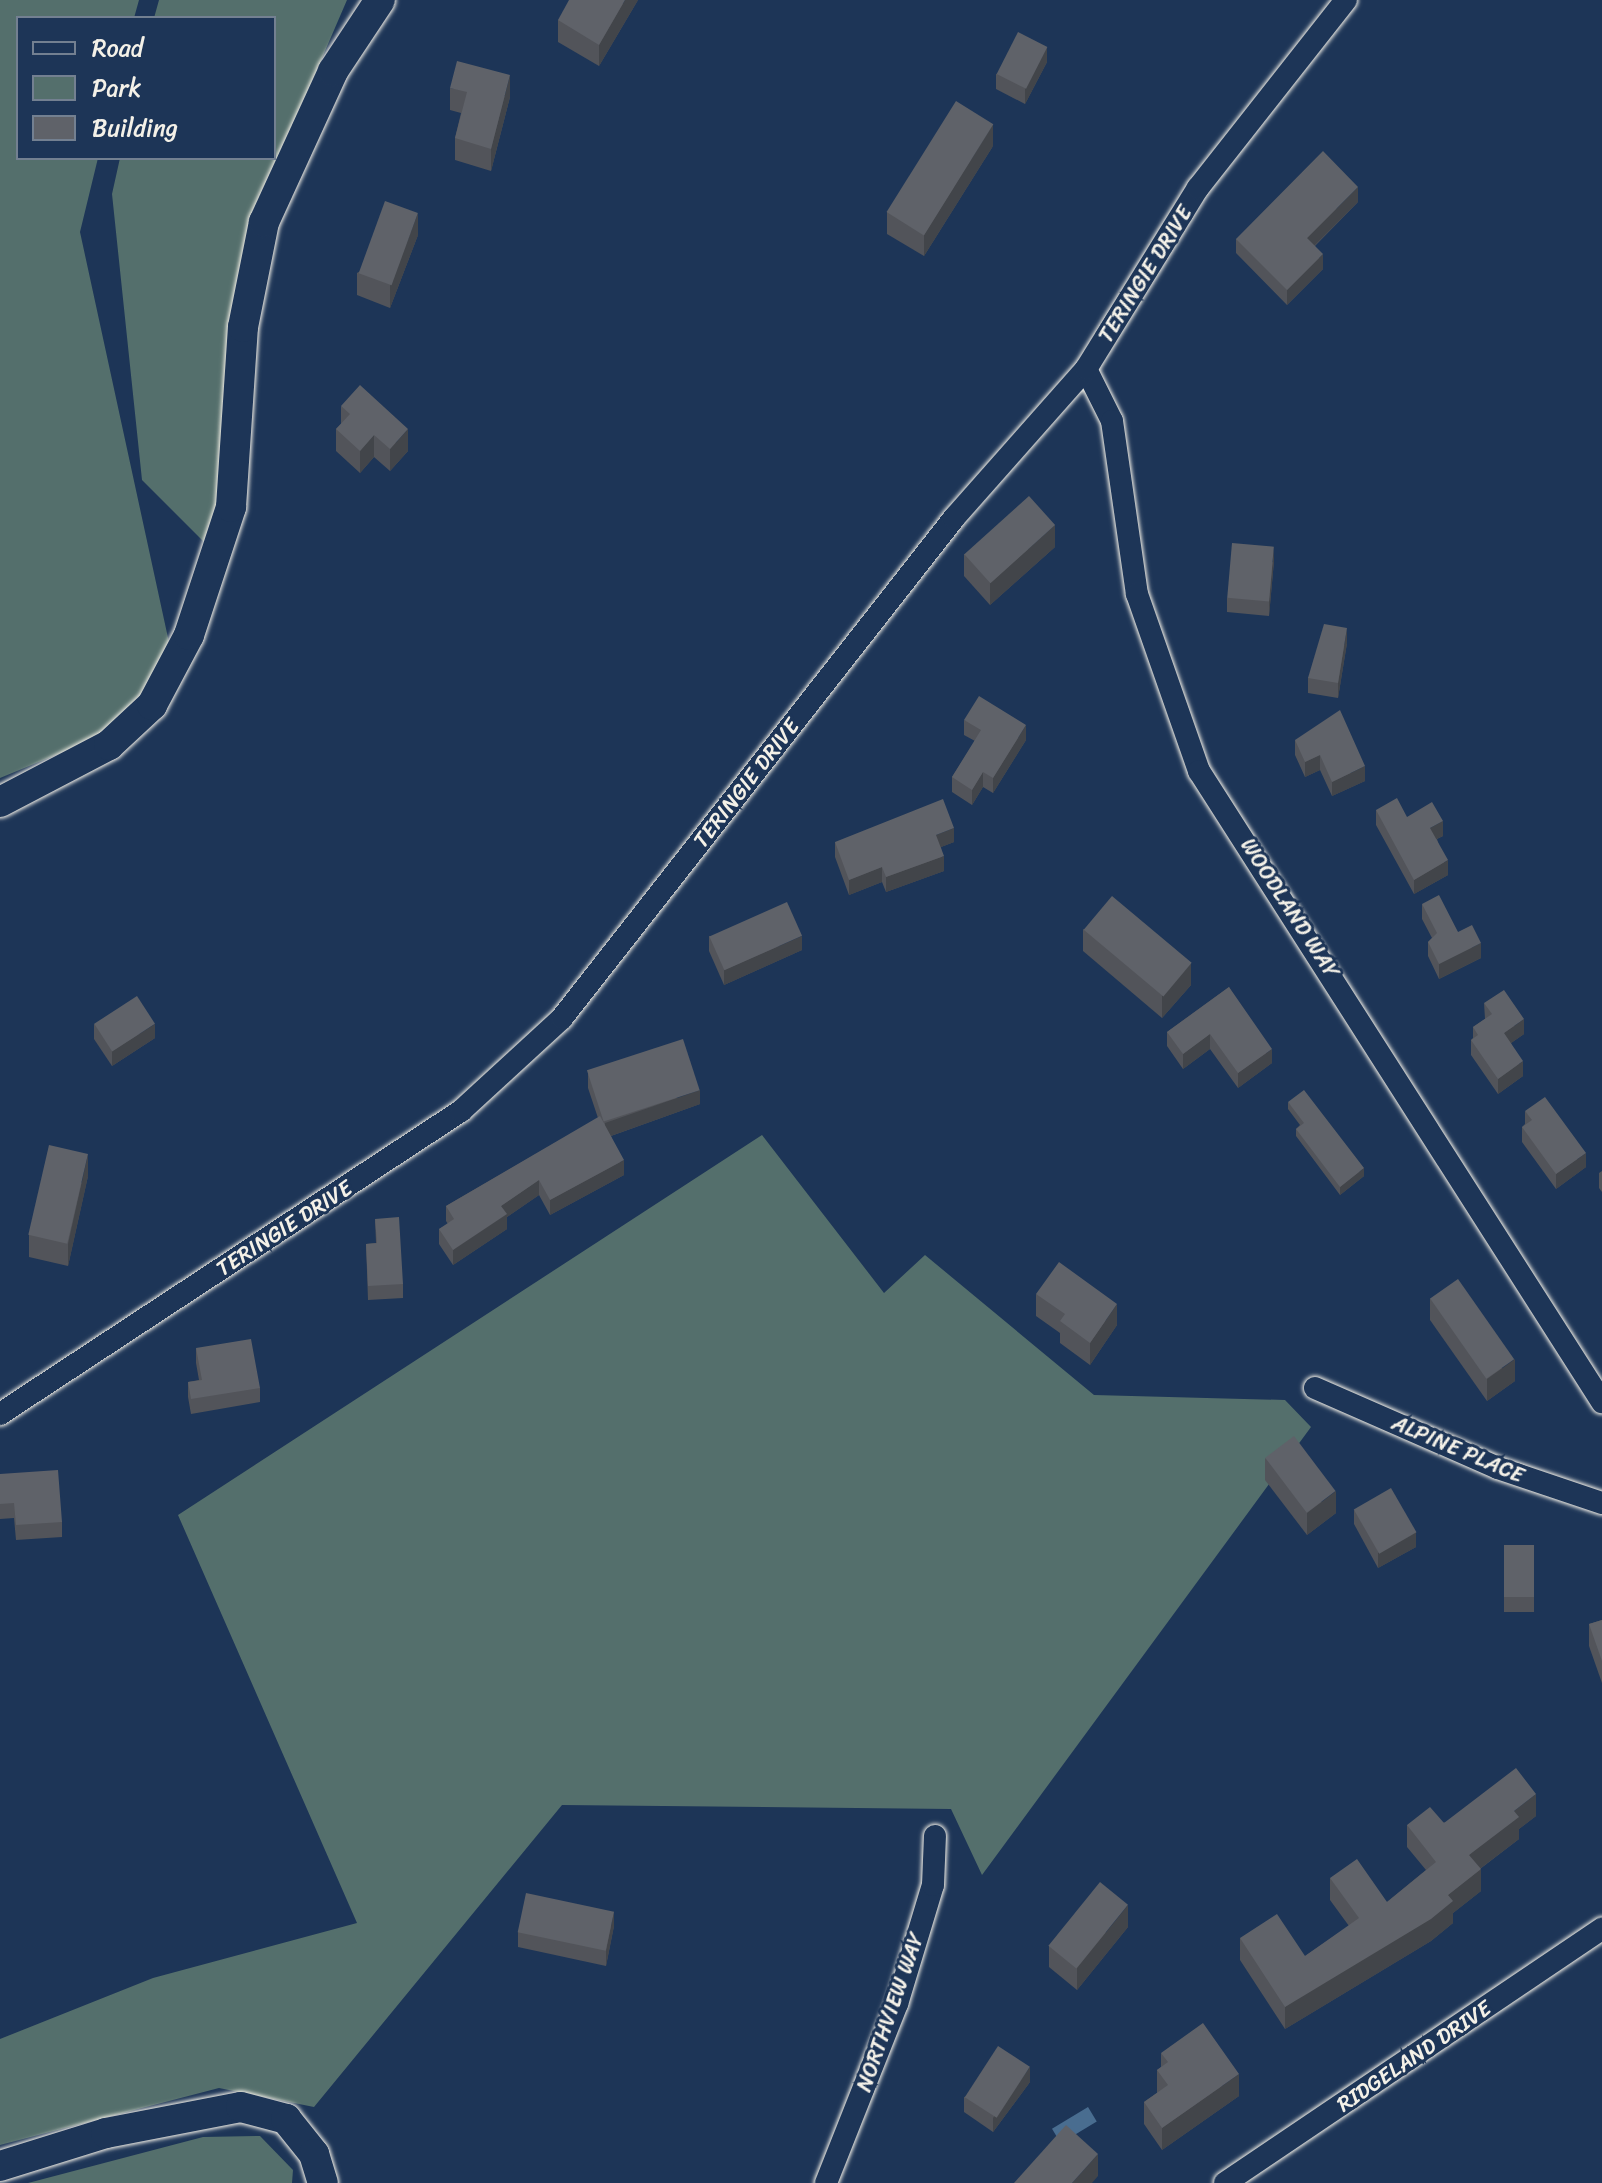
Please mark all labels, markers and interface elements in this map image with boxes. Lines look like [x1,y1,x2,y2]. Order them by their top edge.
legend [16,16,276,160]
text: Road [92,27,143,69]
text: Park [92,67,141,109]
text: Building [92,107,178,149]
street label: TERINGIE DRIVE [1092,200,1198,348]
street label: TERINGIE DRIVE [687,712,805,854]
street label: WOODLAND WAY [1236,834,1344,982]
street label: TERINGIE DRIVE [210,1174,358,1282]
street label: ALPINE PLACE [1388,1409,1528,1489]
street label: NORTHVIEW WAY [850,1929,930,2095]
street label: RIDGELAND DRIVE [1332,1995,1496,2117]

